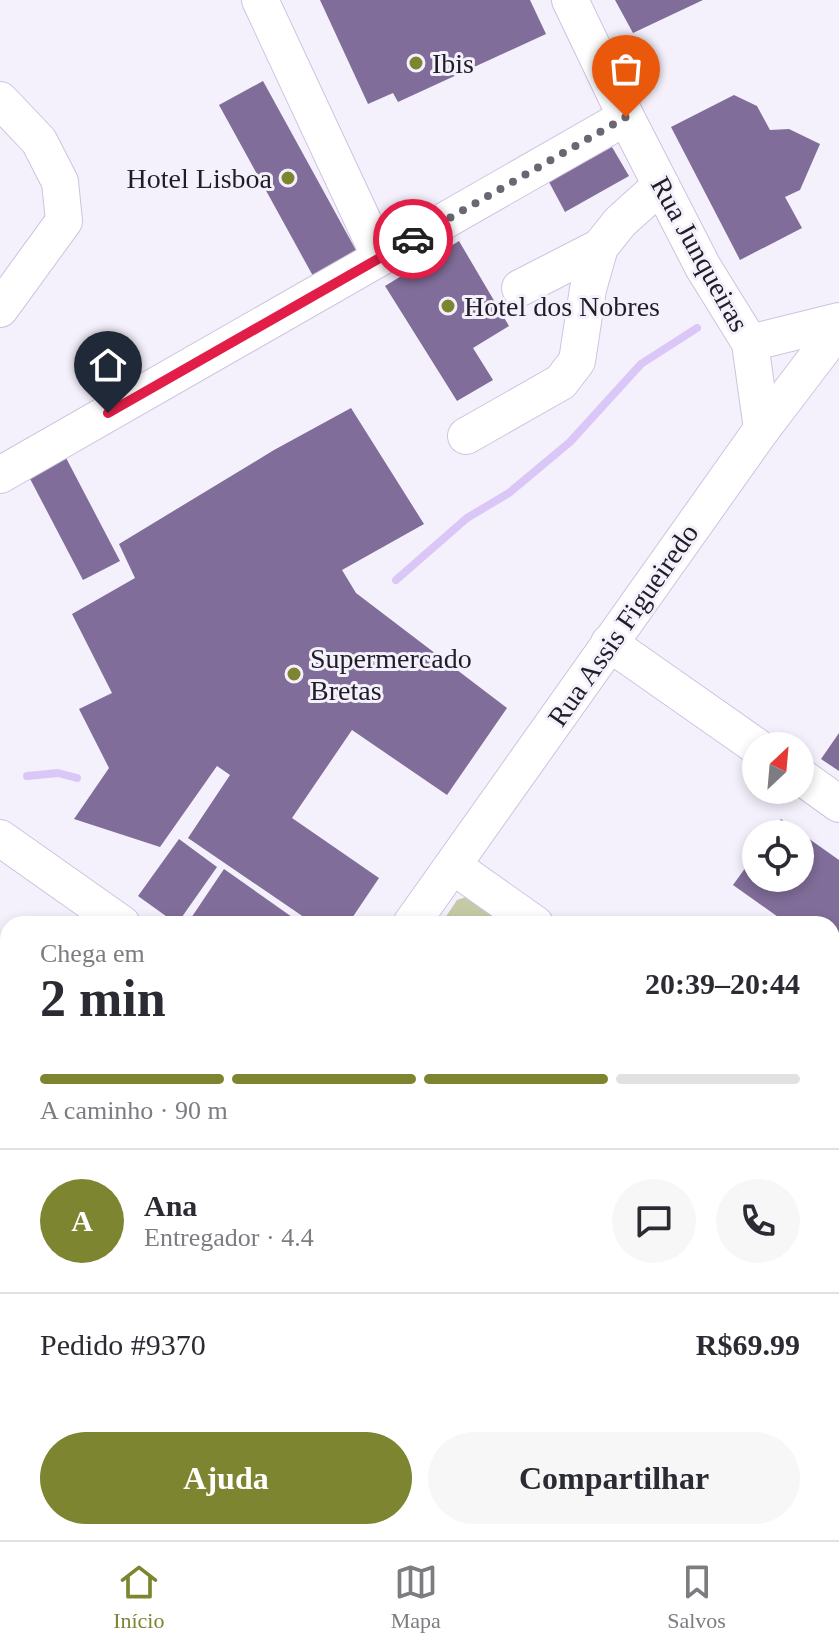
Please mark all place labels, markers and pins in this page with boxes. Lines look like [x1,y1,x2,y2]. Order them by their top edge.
pin [592,35,660,117]
place label: Ibis [432,48,474,79]
marker: Ibis [407,54,425,72]
place label: Hotel Lisboa [127,163,273,194]
marker: Hotel Lisboa [279,169,297,187]
place label: Hotel dos Nobres [464,291,660,322]
marker: Hotel dos Nobres [439,297,457,315]
pin [74,331,142,413]
place label: Supermercado Bretas [310,643,472,706]
marker: Supermercado Bretas [285,665,303,683]

